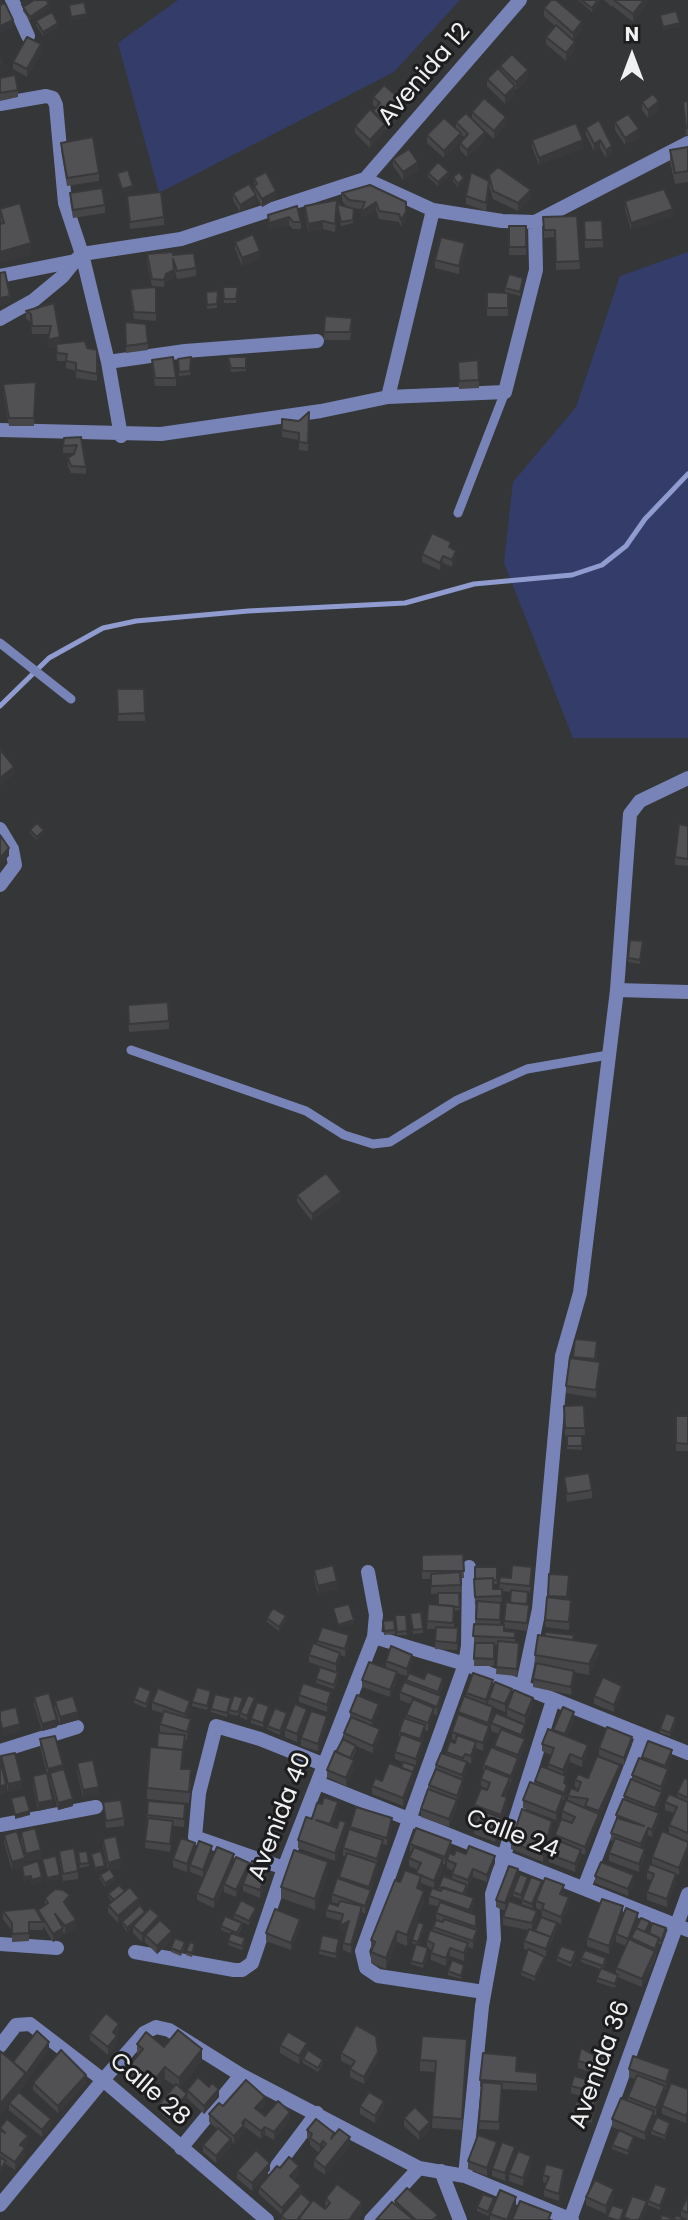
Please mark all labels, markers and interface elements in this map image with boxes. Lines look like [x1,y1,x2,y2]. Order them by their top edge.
street label: Avenida 12 [373,18,477,132]
north arrow [597,21,667,91]
text: N [625,21,639,48]
street label: Avenida 40 [243,1749,319,1885]
street label: Calle 24 [462,1804,562,1866]
street label: Avenida 36 [565,1997,637,2133]
street label: Calle 28 [103,2047,195,2133]

